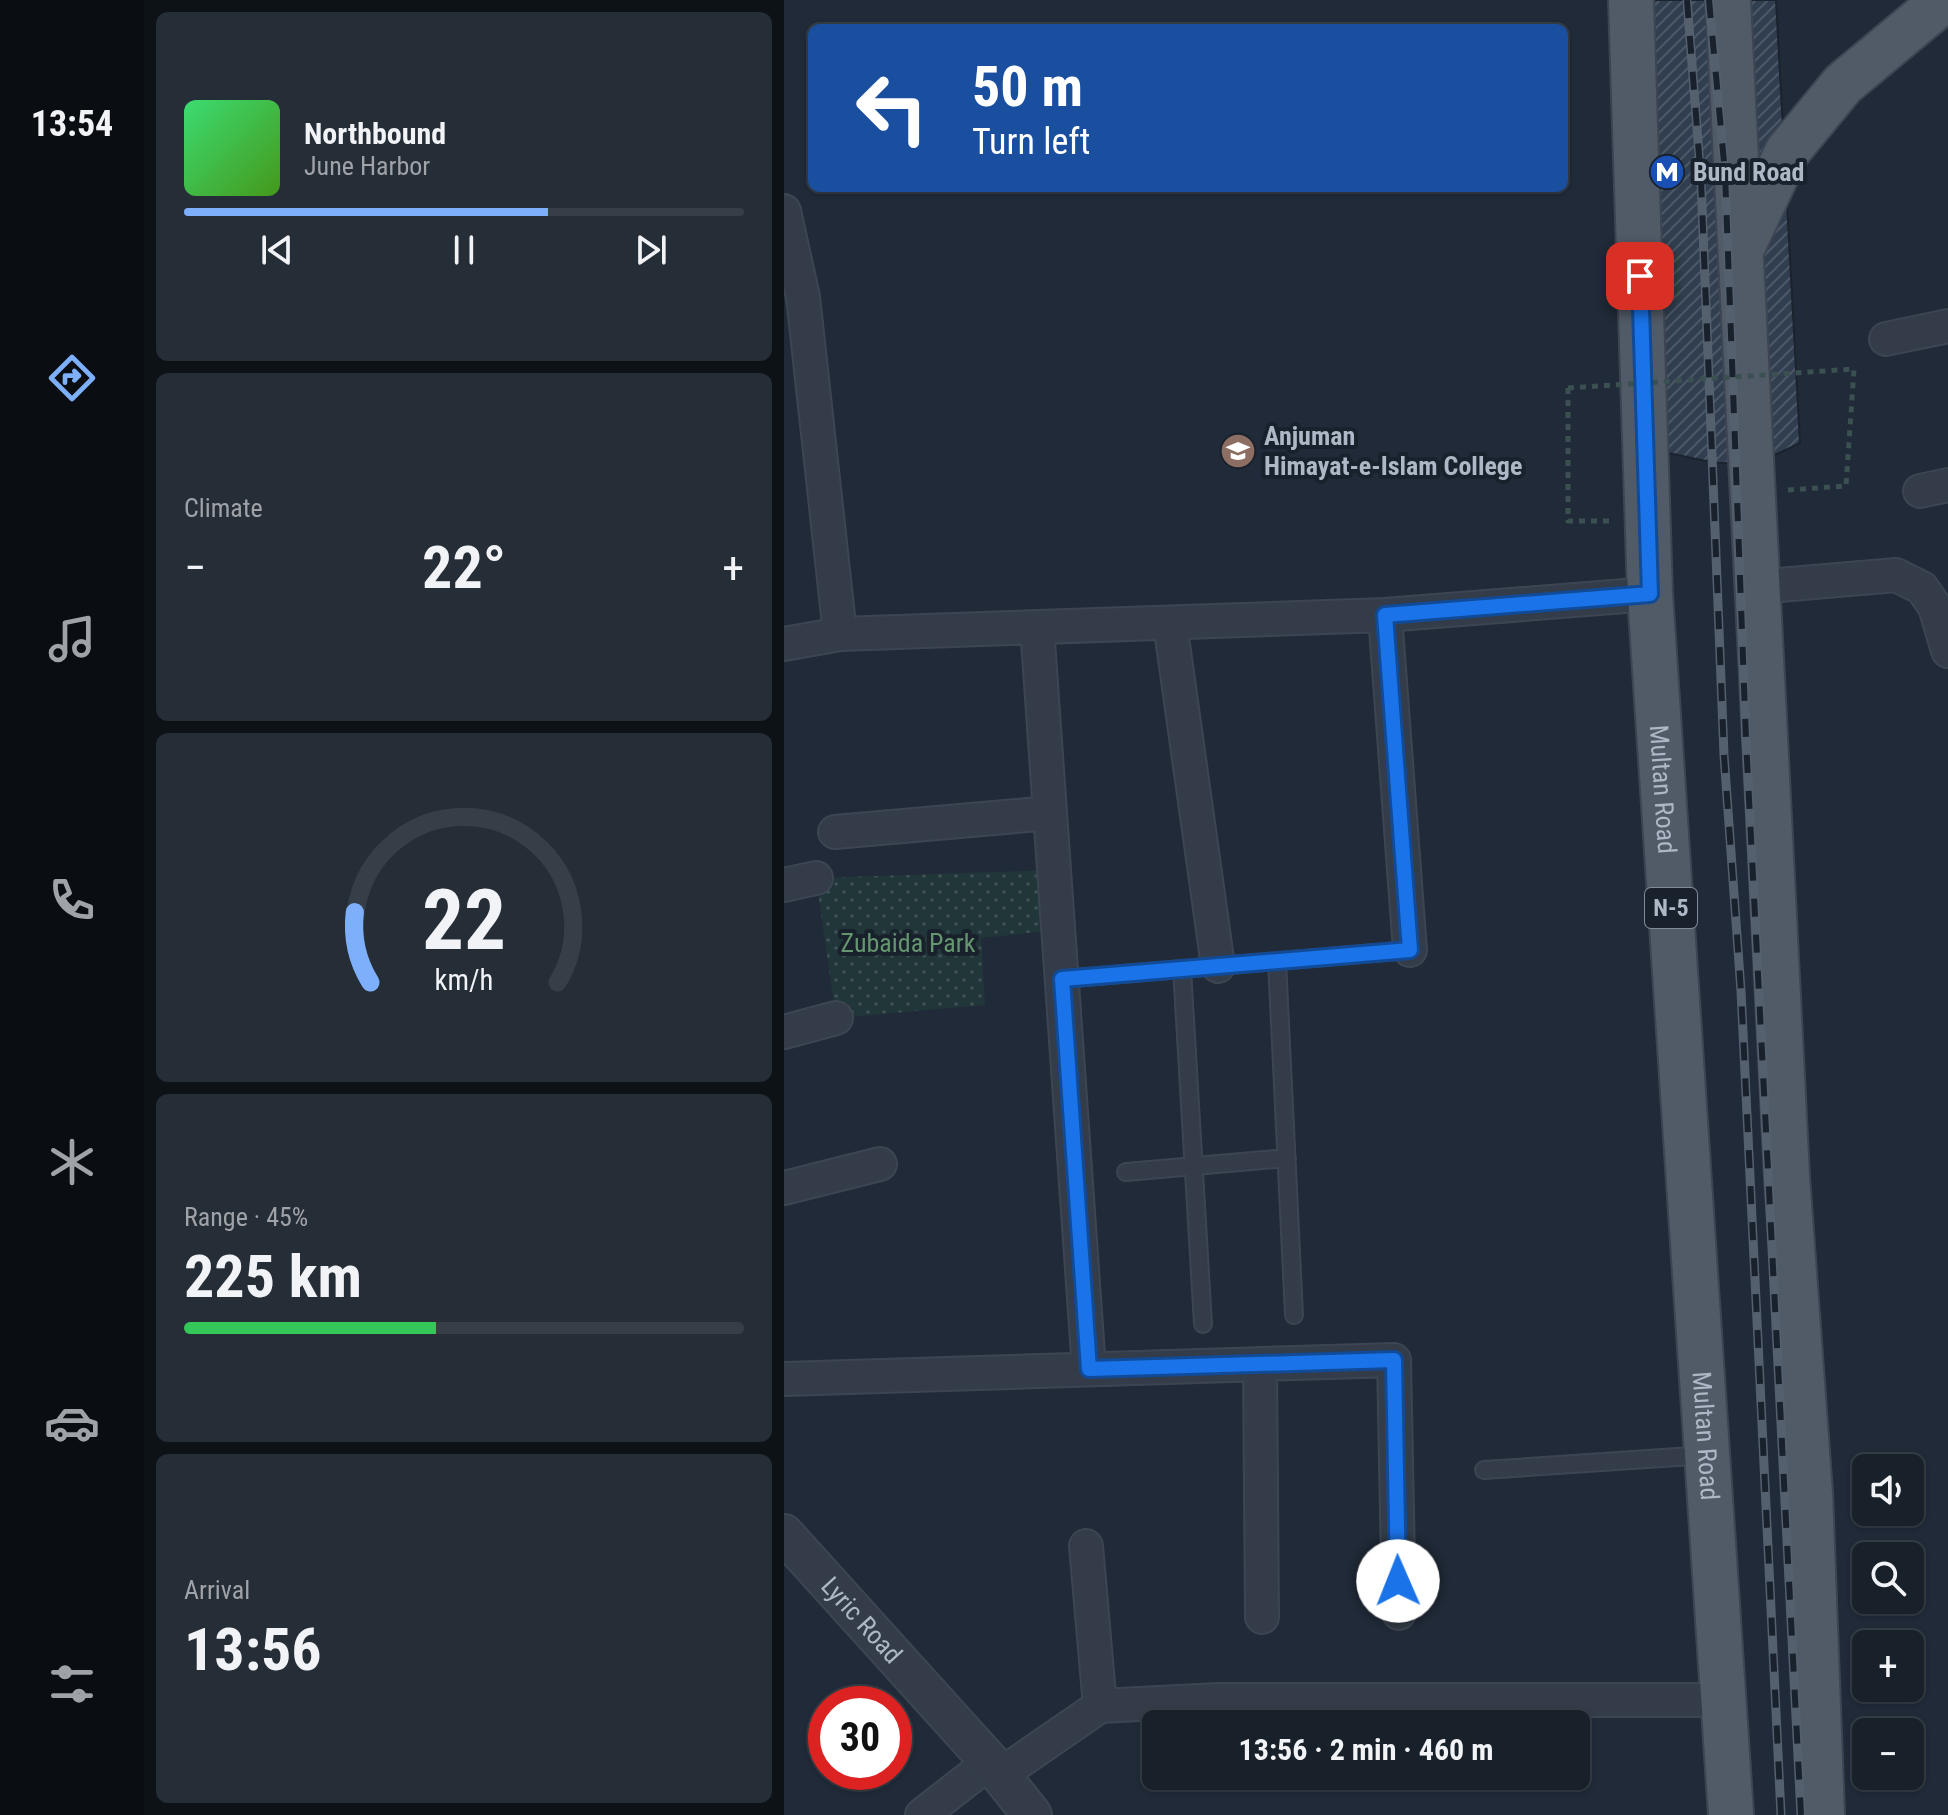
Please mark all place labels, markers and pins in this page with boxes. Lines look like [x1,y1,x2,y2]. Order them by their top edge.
metro station icon: Bund Road [1648,153,1686,191]
place label: Bund Road [1693,157,1805,187]
pin [1606,242,1674,310]
place label: Anjuman Himayat-e-Islam College [1264,421,1522,481]
school or university icon: Anjuman Himayat-e-Islam College [1219,432,1257,470]

